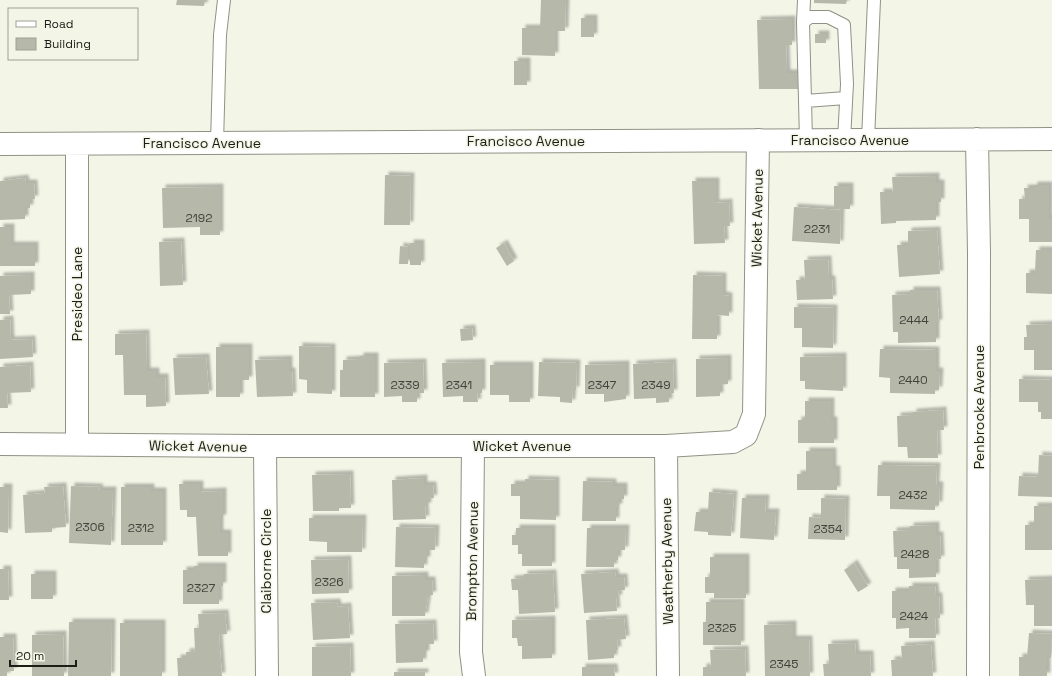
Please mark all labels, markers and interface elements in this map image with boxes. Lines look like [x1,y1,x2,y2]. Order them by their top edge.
legend [8,8,138,60]
text: Road [44,16,73,32]
text: Building [44,36,91,52]
street label: Francisco Avenue [791,131,909,149]
street label: Francisco Avenue [467,132,585,150]
street label: Francisco Avenue [143,134,261,152]
street label: Wicket Avenue [747,169,767,267]
house number: 2192 [186,210,212,226]
house number: 2231 [804,221,830,237]
street label: Presideo Lane [68,247,86,341]
house number: 2444 [899,312,929,328]
street label: Penbrooke Avenue [970,345,988,469]
house number: 2440 [898,372,928,388]
house number: 2339 [390,377,420,393]
house number: 2341 [446,377,472,393]
house number: 2347 [588,377,616,393]
house number: 2349 [641,377,671,393]
street label: Wicket Avenue [149,436,247,456]
street label: Wicket Avenue [473,437,571,455]
house number: 2432 [899,487,927,503]
street label: Weatherby Avenue [657,497,677,625]
street label: Brompton Avenue [462,501,482,621]
street label: Claiborne Circle [257,509,275,613]
house number: 2306 [75,519,105,535]
house number: 2312 [128,520,154,536]
house number: 2354 [813,521,843,537]
house number: 2428 [900,546,930,562]
house number: 2326 [314,574,344,590]
house number: 2327 [187,580,215,596]
house number: 2424 [900,608,929,624]
house number: 2325 [708,620,736,636]
scale bar [10,642,76,668]
text: 20 m [16,648,44,664]
house number: 2345 [769,656,799,672]

